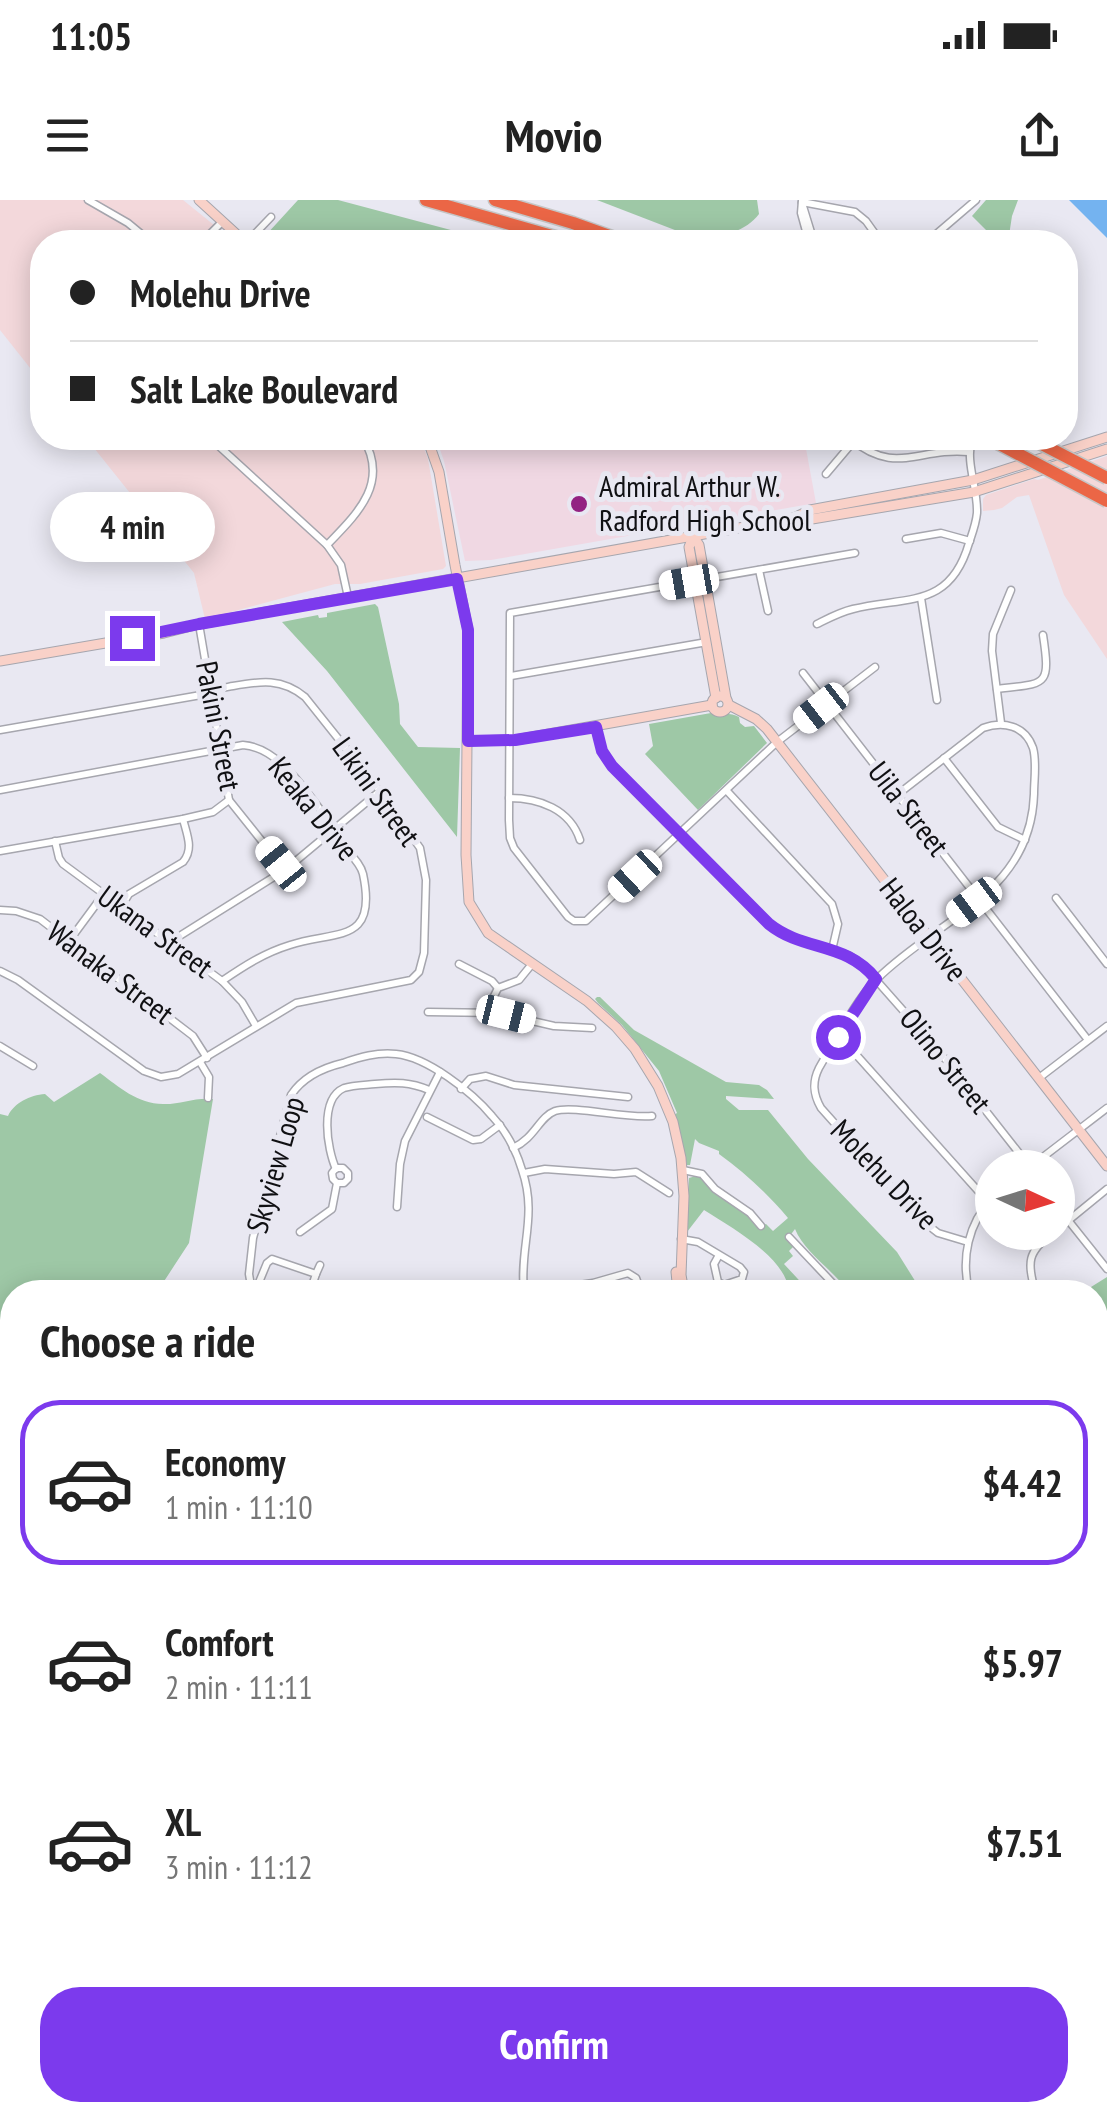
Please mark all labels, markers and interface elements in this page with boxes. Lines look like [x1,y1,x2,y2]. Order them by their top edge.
text: 11:05 [50,11,132,60]
text: Movio [505,106,602,164]
icon: menu [40,108,95,163]
icon: share [1012,108,1067,163]
text: Molehu Drive [130,268,311,317]
text: Salt Lake Boulevard [130,364,398,413]
place label: Admiral Arthur W. Radford High School [599,466,811,539]
callout: 4 min [49,493,214,563]
marker: Admiral Arthur W. Radford High School [568,493,590,515]
text: 4 min [100,506,165,548]
car [657,562,721,602]
route end [110,616,155,661]
street label: Pakini Street [188,658,251,794]
car [788,678,854,738]
street label: Likini Street [325,729,430,854]
street label: Keaka Drive [260,748,368,868]
street label: Uila Street [860,753,959,864]
car [250,831,312,897]
car [603,845,667,907]
street label: Haloa Drive [872,869,977,989]
car [941,872,1007,932]
street label: Ukana Street [91,876,222,986]
street label: Wanaka Street [40,912,182,1032]
car [473,992,539,1036]
street label: Olino Street [892,999,1001,1121]
route start [816,1015,861,1060]
street label: Skyview Loop [237,1092,313,1237]
street label: Molehu Drive [823,1111,947,1237]
north arrow [975,1150,1075,1250]
map controls [975,1150,1075,1250]
text: Choose a ride [40,1311,255,1369]
text: Economy [165,1437,285,1486]
icon: car [45,1438,135,1528]
text: $4.42 [982,1458,1063,1507]
text: 1 min · 11:10 [165,1486,313,1528]
text: Comfort [165,1617,274,1666]
icon: car [45,1618,135,1708]
text: $5.97 [982,1638,1063,1687]
text: 2 min · 11:11 [165,1666,313,1708]
text: XL [165,1797,201,1846]
icon: car [45,1798,135,1888]
text: $7.51 [986,1818,1063,1867]
text: 3 min · 11:12 [165,1846,313,1888]
button: Confirm [40,1987,1068,2102]

